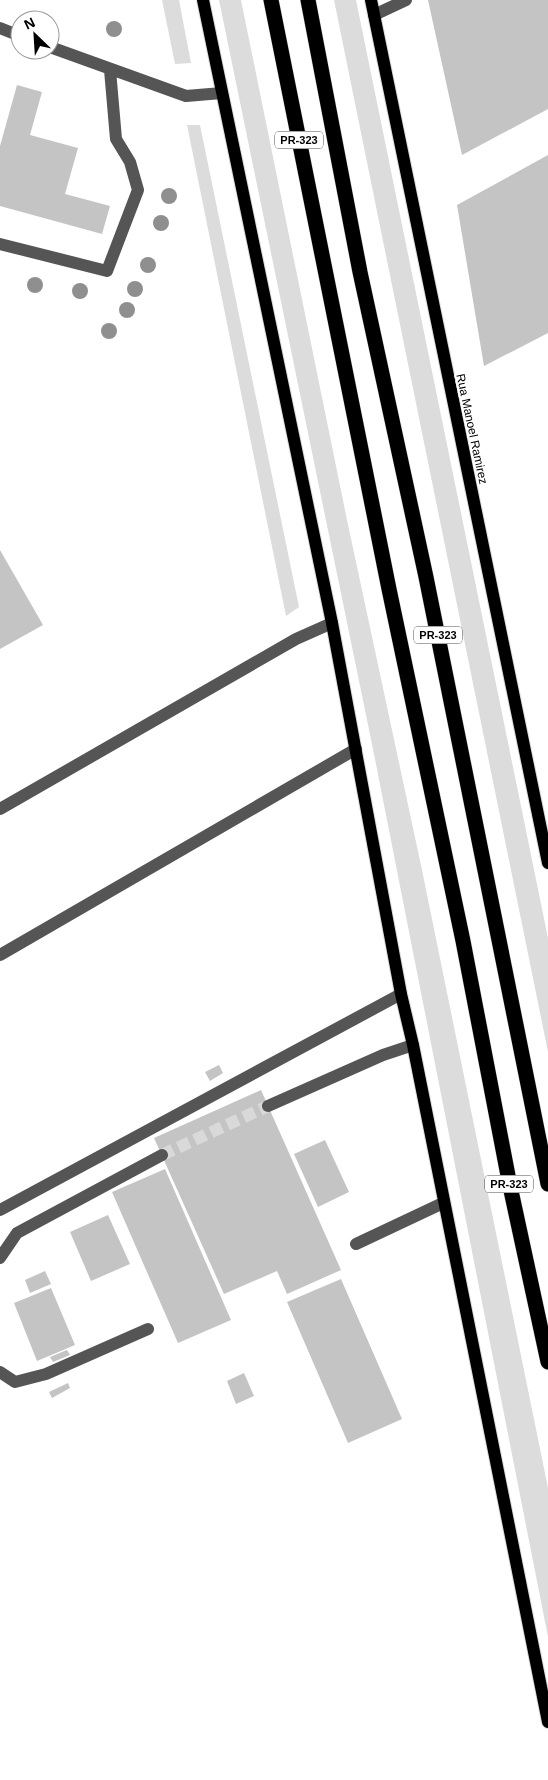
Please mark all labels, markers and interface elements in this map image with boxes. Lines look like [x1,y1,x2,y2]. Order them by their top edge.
north arrow [10,10,60,60]
text: N [22,14,37,33]
road number: PR-323 [275,132,323,148]
street label: Rua Manoel Ramirez [453,372,491,486]
road number: PR-323 [414,626,462,644]
road number: PR-323 [485,1176,533,1192]

